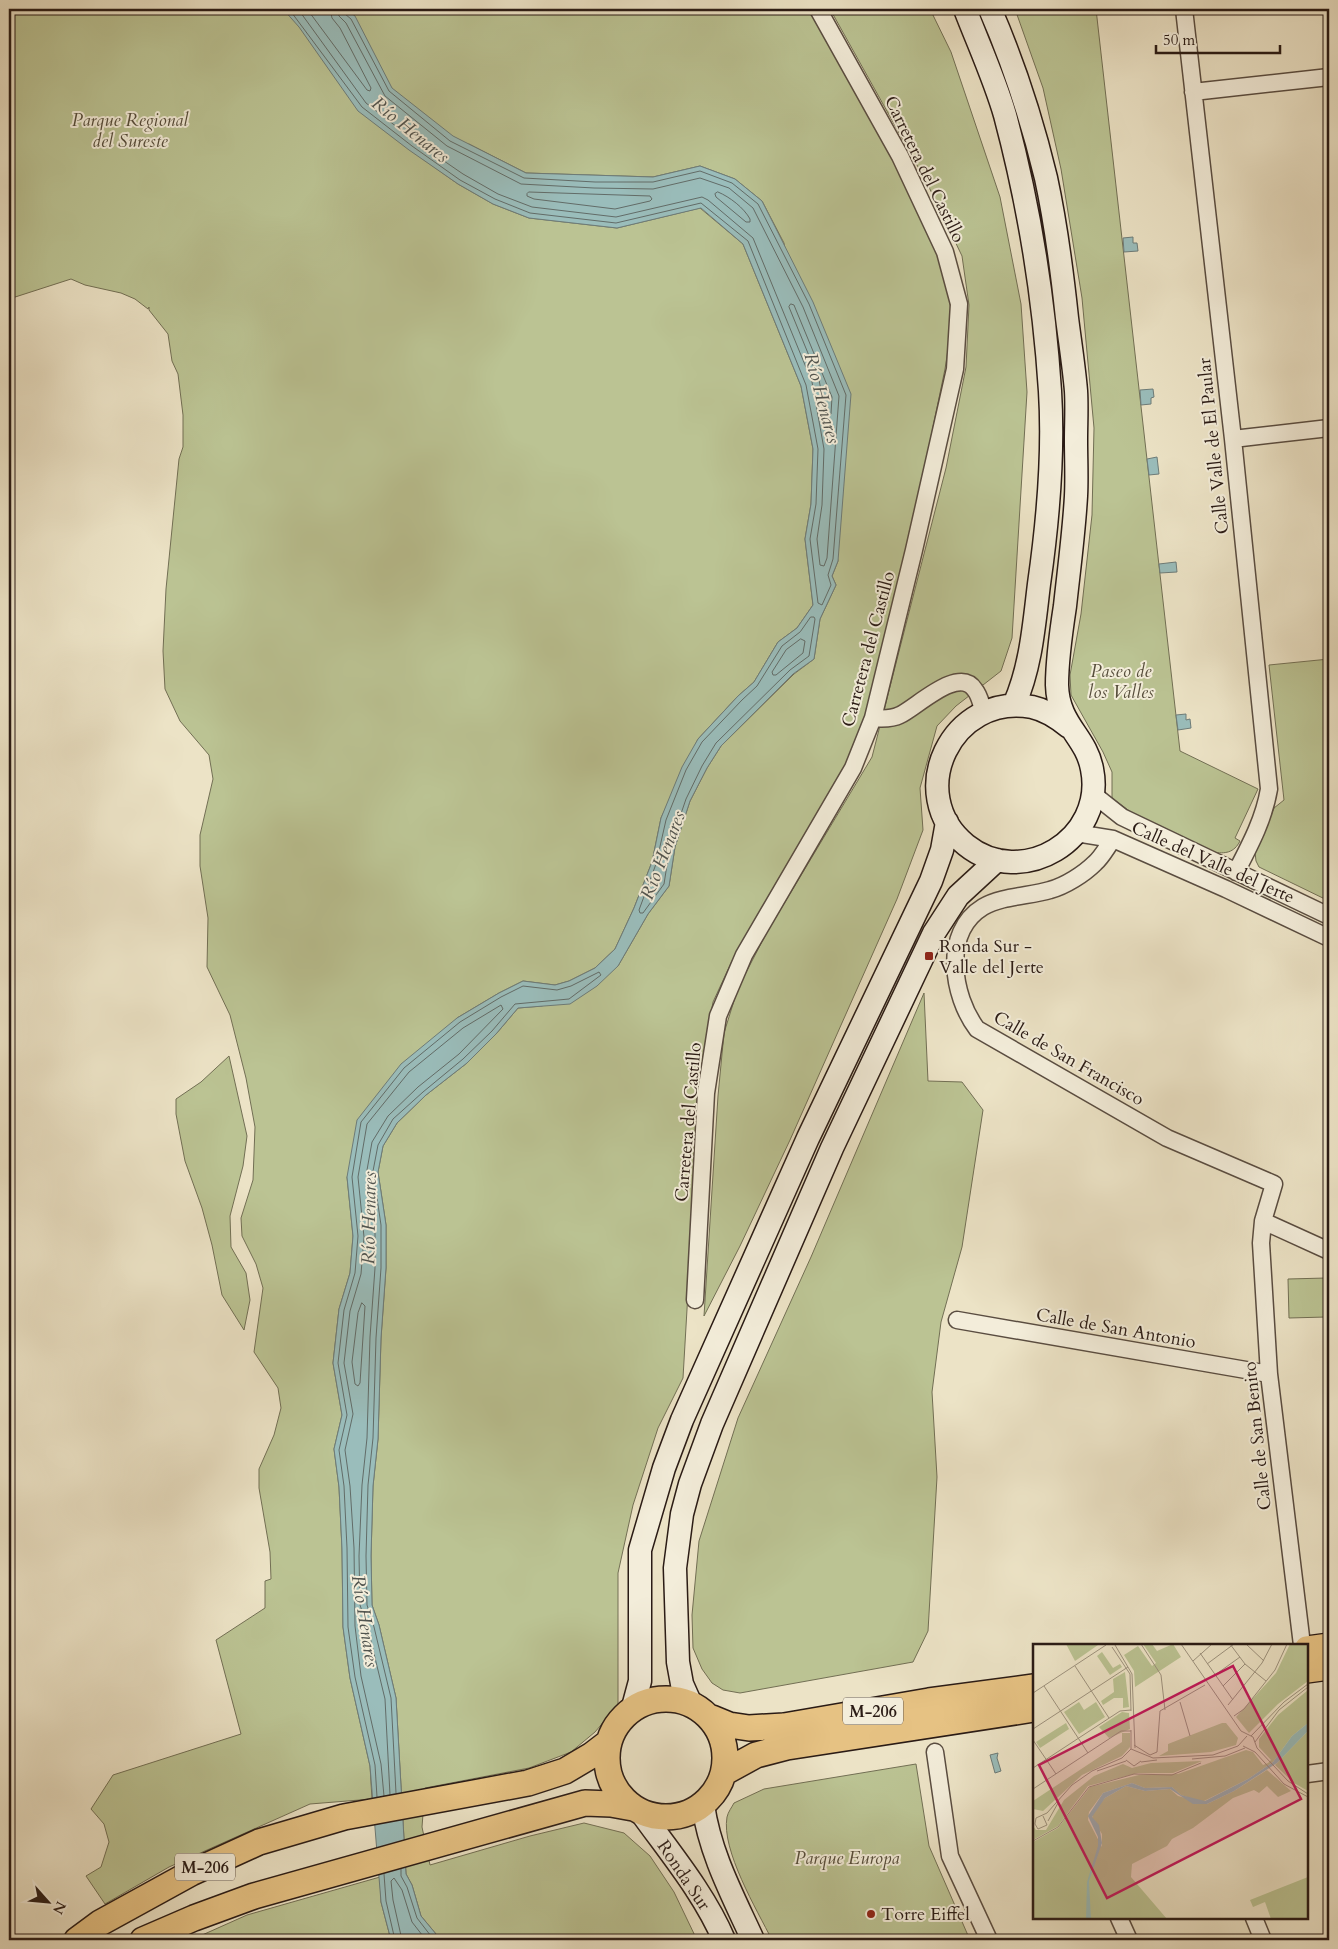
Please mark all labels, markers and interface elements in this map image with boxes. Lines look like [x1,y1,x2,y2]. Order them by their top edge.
scale bar [1156,22,1279,54]
text: 50 m [1163,30,1195,50]
water label: Río Henares [366,90,455,170]
street label: Carretera del Castillo [878,92,971,247]
park label: Parque Regional del Sureste [72,108,189,154]
water label: Río Henares [797,350,847,447]
street label: Calle Valle de El Paular [1192,356,1235,535]
street label: Carretera del Castillo [836,568,901,730]
park label: Paseo de los Valles [1088,659,1154,705]
water label: Río Henares [634,807,692,903]
street label: Calle del Valle del Jerte [1127,815,1298,910]
place label: Ronda Sur - Valle del Jerte [939,934,1044,980]
marker: Ronda Sur - Valle del Jerte [923,950,935,962]
street label: Calle de San Francisco [989,1005,1149,1112]
street label: Carretera del Castillo [669,1041,708,1203]
water label: Río Henares [355,1171,383,1265]
street label: Calle de San Antonio [1034,1302,1198,1355]
street label: Calle de San Benito [1237,1360,1278,1511]
water label: Río Henares [345,1573,385,1670]
inset map [1033,1644,1308,1919]
road number: M-206 [843,1698,903,1724]
street label: Ronda Sur [651,1835,717,1916]
park label: Parque Europa [794,1846,900,1871]
road number: M-206 [175,1854,235,1880]
north arrow [22,1876,72,1926]
text: N [48,1898,70,1917]
place label: Torre Eiffel [881,1902,970,1927]
marker: Torre Eiffel [865,1908,877,1920]

